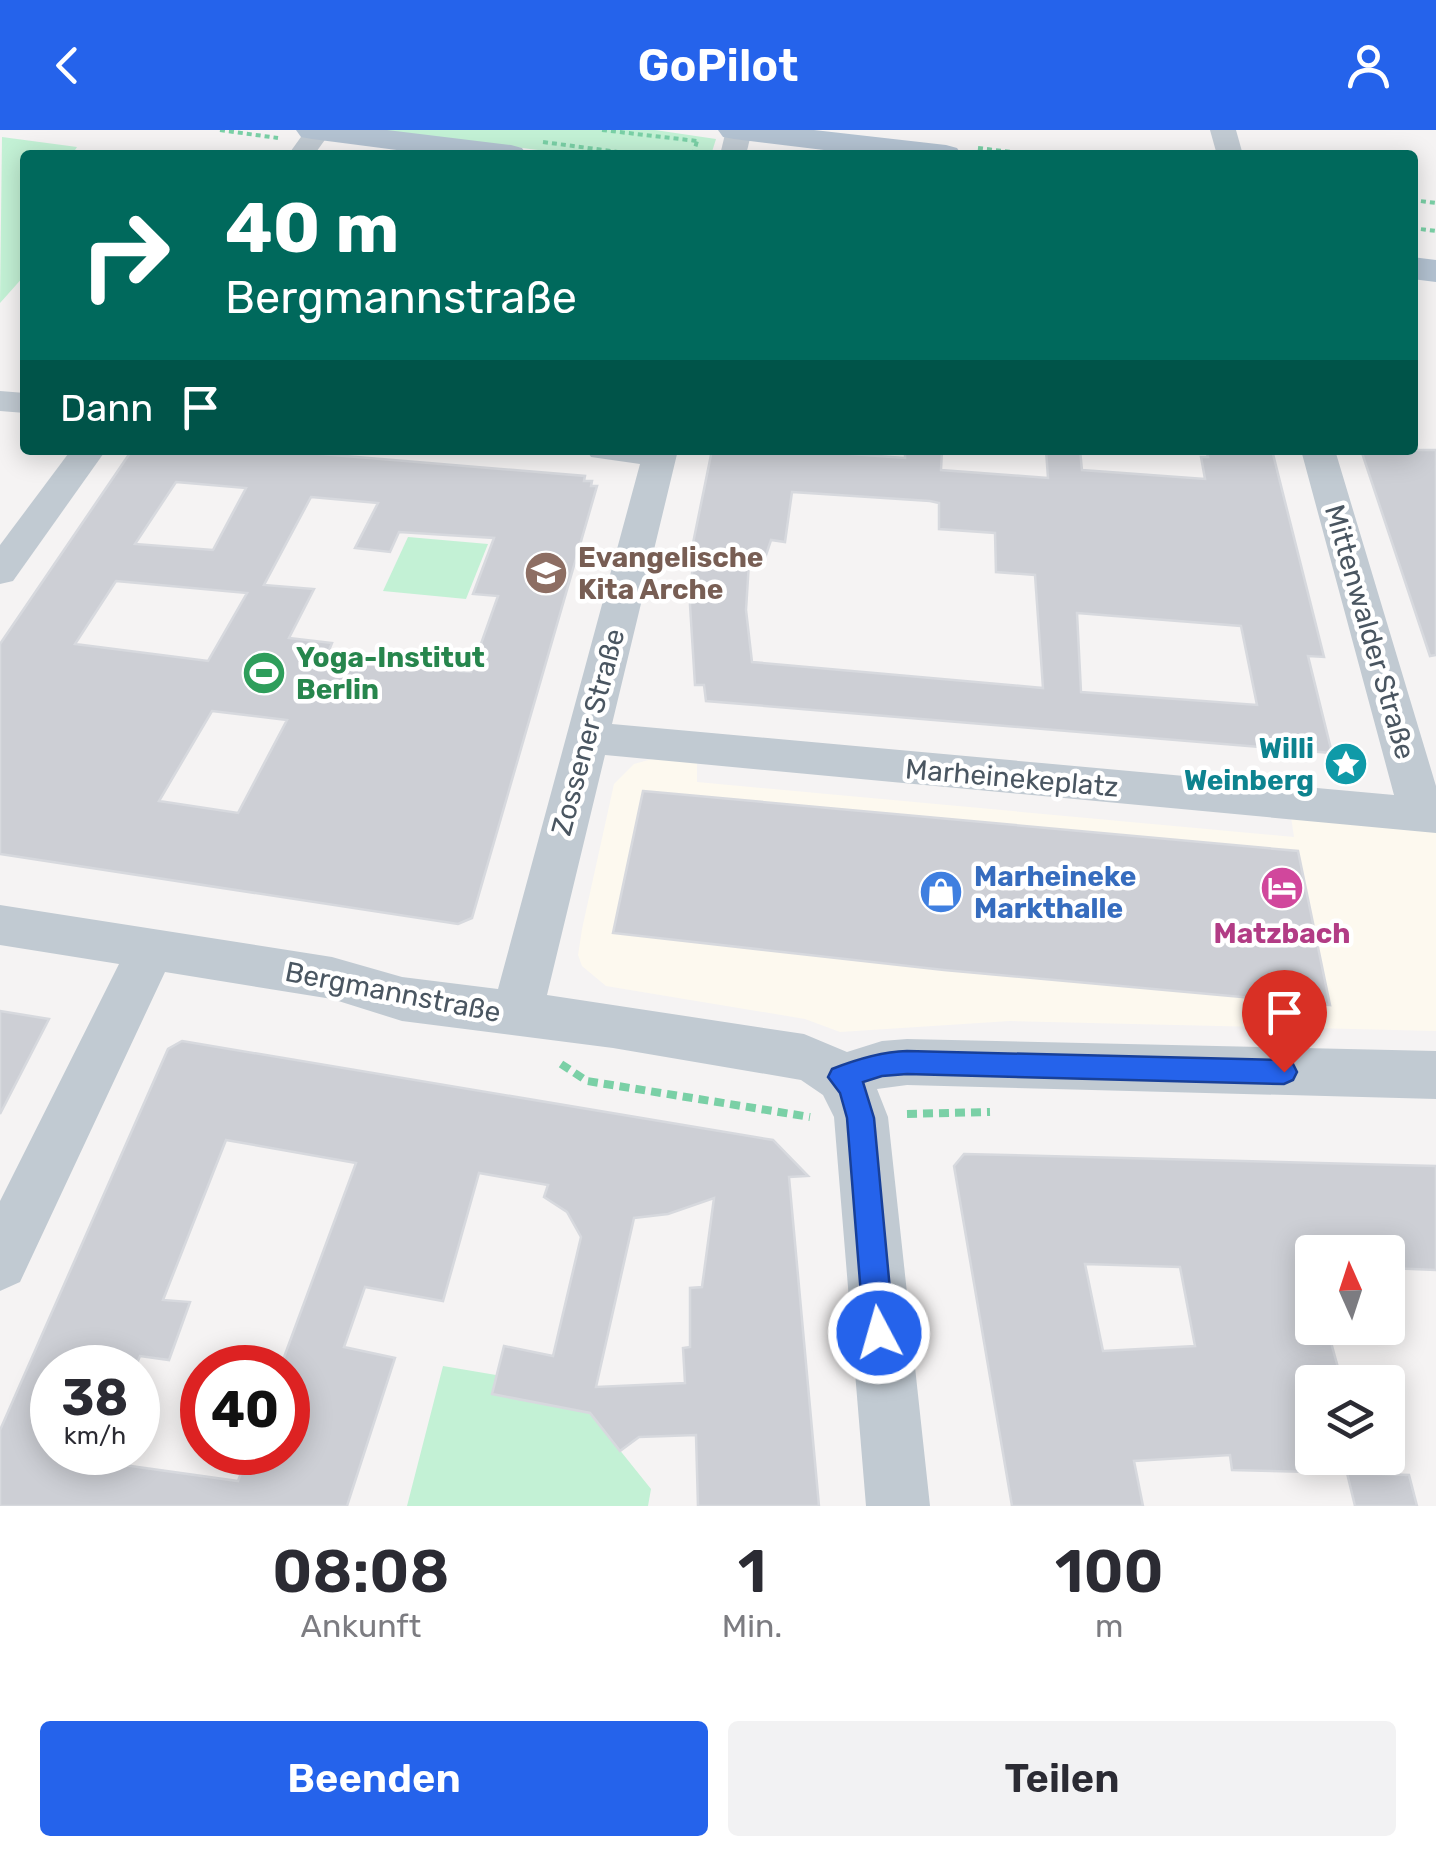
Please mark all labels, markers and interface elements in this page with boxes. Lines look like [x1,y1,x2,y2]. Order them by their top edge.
icon: back [40,38,95,93]
icon: person [1341,38,1396,93]
text: GoPilot [638,39,798,92]
text: 40 m [225,187,399,270]
icon: right [60,190,190,320]
text: Bergmannstraße [225,271,577,324]
icon: arrive [173,380,228,435]
text: Dann [60,385,153,431]
street label: Mittenwalder Straße [1318,501,1422,763]
place label: Evangelische Kita Arche [578,541,764,606]
school or university icon: Evangelische Kita Arche [523,550,569,596]
street label: Zossener Straße [545,625,631,839]
place label: Yoga-Institut Berlin [296,641,485,706]
sports icon: Yoga-Institut Berlin [241,650,287,696]
place label: Willi Weinberg [1184,732,1314,797]
place icon: Willi Weinberg [1323,741,1369,787]
street label: Marheinekeplatz [904,752,1120,804]
place label: Marheineke Markthalle [974,860,1136,925]
hotel icon: Matzbach [1259,865,1305,911]
shop icon: Marheineke Markthalle [918,869,964,915]
place label: Matzbach [1213,917,1351,950]
street label: Bergmannstraße [282,955,504,1029]
pin [1242,970,1327,1073]
icon: arrive [1257,985,1312,1040]
north arrow [1295,1235,1405,1345]
map controls [1295,1235,1405,1475]
position arrow [827,1281,931,1385]
speed limit sign: 40 [180,1345,310,1475]
button: layers [1295,1365,1405,1475]
text: 38 [62,1368,128,1428]
text: km/h [64,1421,126,1450]
text: 08:08 [272,1536,449,1607]
text: 1 [738,1536,766,1607]
text: 100 [1055,1536,1164,1607]
text: Ankunft [301,1607,421,1645]
text: Min. [722,1607,782,1645]
text: m [1095,1607,1123,1645]
button: Beenden [40,1721,708,1836]
button: Teilen [728,1721,1396,1836]

